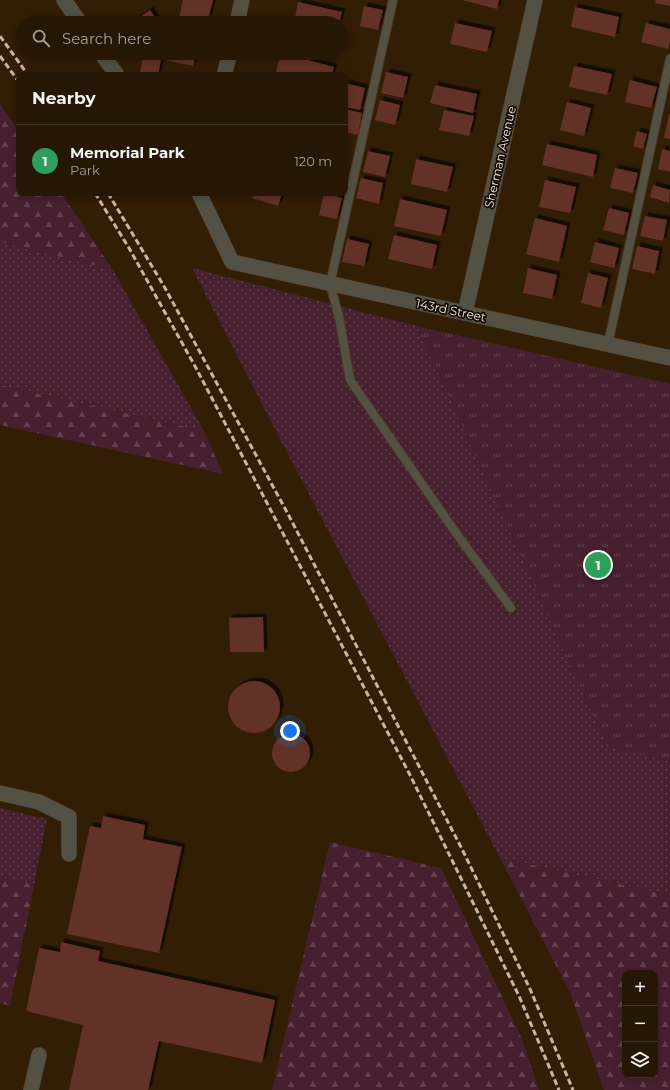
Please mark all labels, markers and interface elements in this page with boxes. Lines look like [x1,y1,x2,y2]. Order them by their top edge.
search box [16,16,348,60]
icon: search [30,27,52,49]
text: Search here [62,29,151,48]
text: Nearby [32,88,96,108]
street label: Sherman Avenue [481,105,519,209]
text: Memorial Park [70,143,185,162]
text: 1 [42,153,48,169]
text: 120 m [294,153,332,169]
text: Park [70,162,100,178]
street label: 143rd Street [415,295,487,325]
pin: 1 [585,550,611,580]
your location [280,721,300,741]
map controls [622,970,658,1078]
button: + [622,970,658,1006]
button: − [622,1006,658,1042]
button: layers [622,1042,658,1078]

